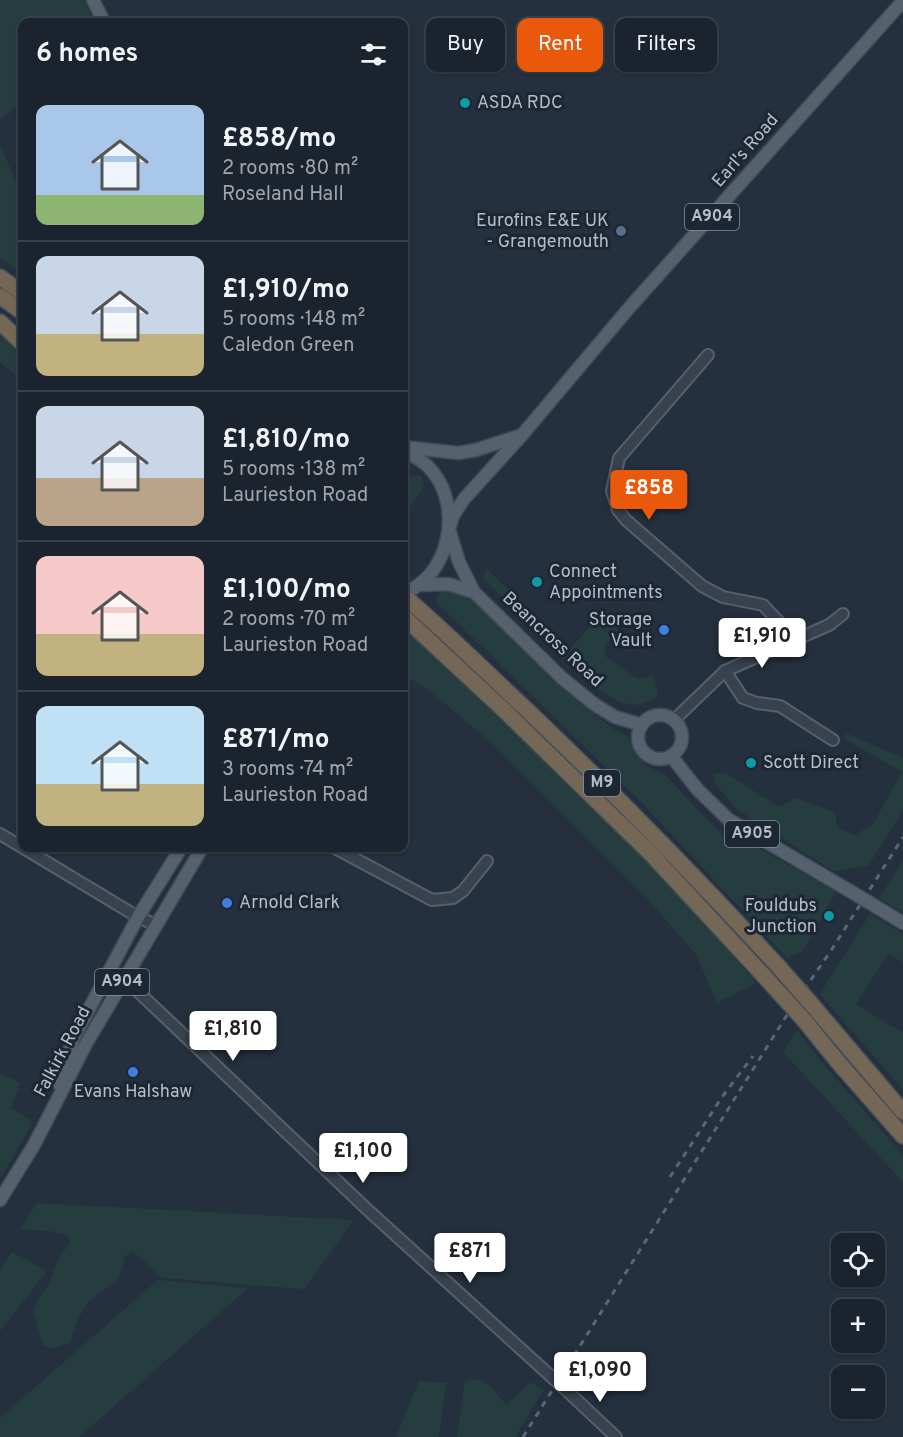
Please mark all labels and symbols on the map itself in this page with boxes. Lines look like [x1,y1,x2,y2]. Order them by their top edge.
place label: ASDA RDC [477,92,563,115]
marker: ASDA RDC [458,96,472,110]
street label: Earl's Road [708,109,784,193]
road number: A904 [685,204,739,230]
place label: Eurofins E&E UK - Grangemouth [476,210,609,254]
marker: Eurofins E&E UK - Grangemouth [614,224,628,238]
pin: £858 [613,470,685,521]
place label: Connect Appointments [549,561,663,605]
marker: Connect Appointments [530,575,544,589]
street label: Beancross Road [497,587,607,693]
place label: Storage Vault [589,609,652,653]
pin: £1,910 [713,618,811,669]
marker: Storage Vault [657,623,671,637]
place label: Scott Direct [763,752,859,775]
marker: Scott Direct [744,756,758,770]
road number: M9 [584,770,620,796]
road number: A905 [725,821,779,847]
place label: Arnold Clark [239,892,340,915]
place label: Fouldubs Junction [745,895,817,939]
marker: Arnold Clark [220,896,234,910]
marker: Fouldubs Junction [822,909,836,923]
road number: A904 [95,969,149,995]
street label: Falkirk Road [30,1003,96,1101]
pin: £1,810 [184,1011,282,1062]
marker: Evans Halshaw [126,1065,140,1079]
place label: Evans Halshaw [74,1081,192,1104]
pin: £1,100 [314,1133,412,1184]
pin: £871 [434,1233,506,1284]
pin: £1,090 [551,1352,649,1403]

